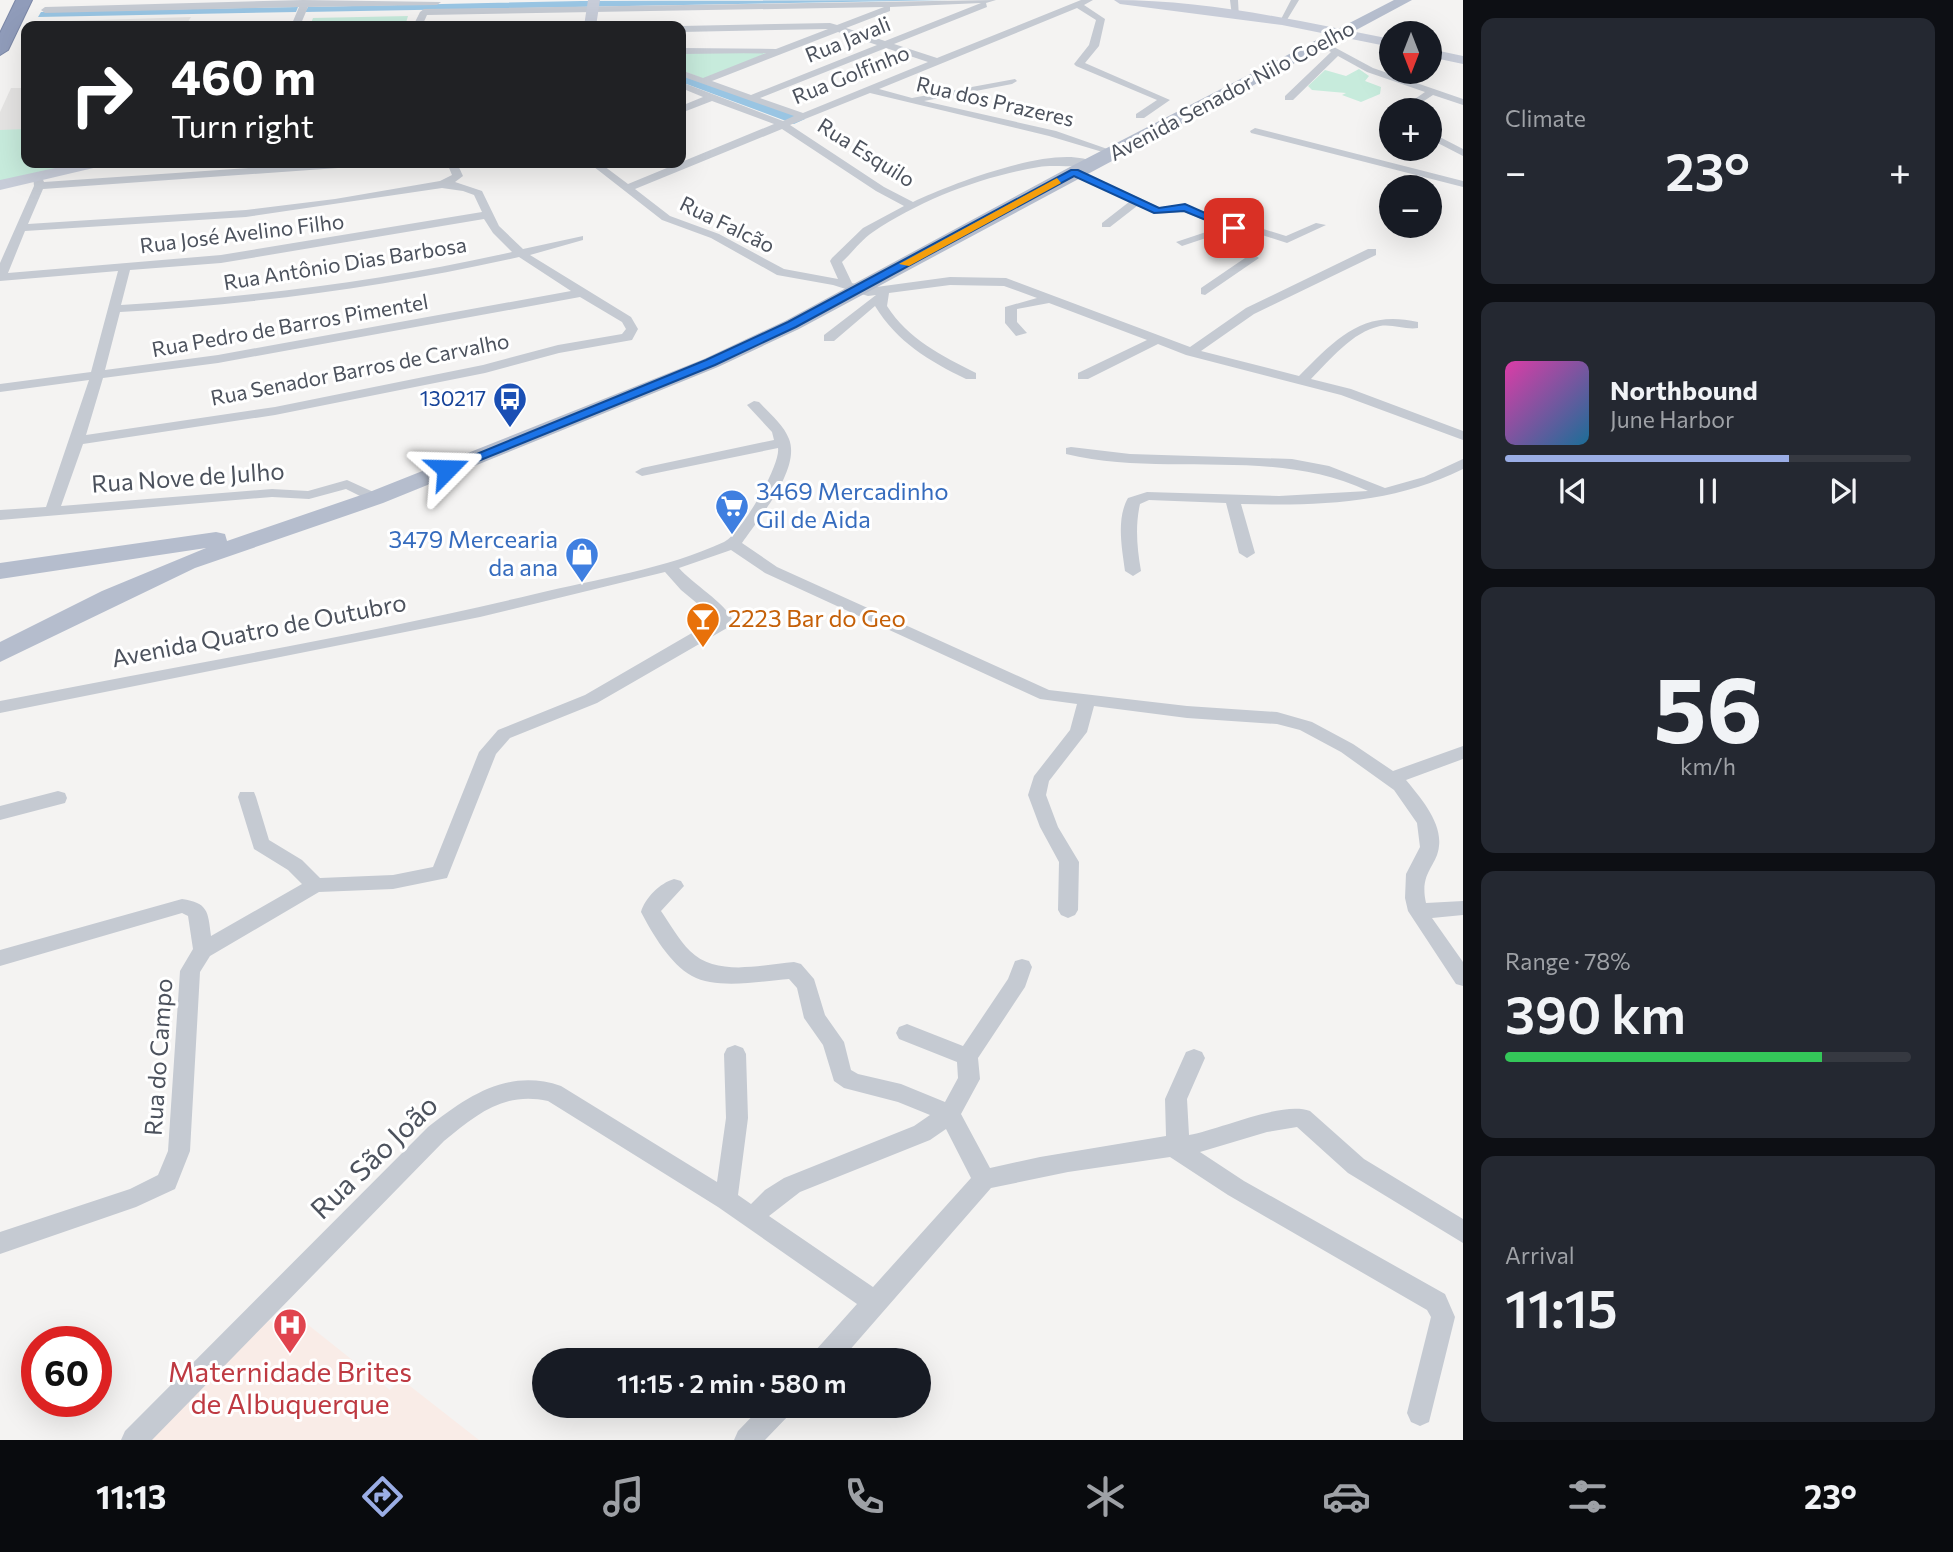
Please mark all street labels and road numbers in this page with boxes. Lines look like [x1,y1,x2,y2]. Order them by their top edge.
street label: Rua Javali [801,10,894,67]
street label: Avenida Senador Nilo Coelho [1104,14,1358,165]
street label: Rua Golfinho [788,39,913,108]
street label: Rua dos Prazeres [914,70,1077,131]
street label: Rua Esquilo [814,112,920,191]
street label: Rua Falcão [676,190,779,257]
street label: Rua José Avelino Filho [138,208,345,257]
street label: Rua Antônio Dias Barbosa [221,231,468,294]
street label: Rua Pedro de Barros Pimentel [150,288,430,361]
street label: Rua Senador Barros de Carvalho [208,327,511,410]
street label: Rua Nove de Julho [90,455,285,498]
street label: Avenida Quatro de Outubro [109,587,409,672]
street label: Rua do Campo [138,977,177,1137]
street label: Rua São João [303,1087,444,1225]

